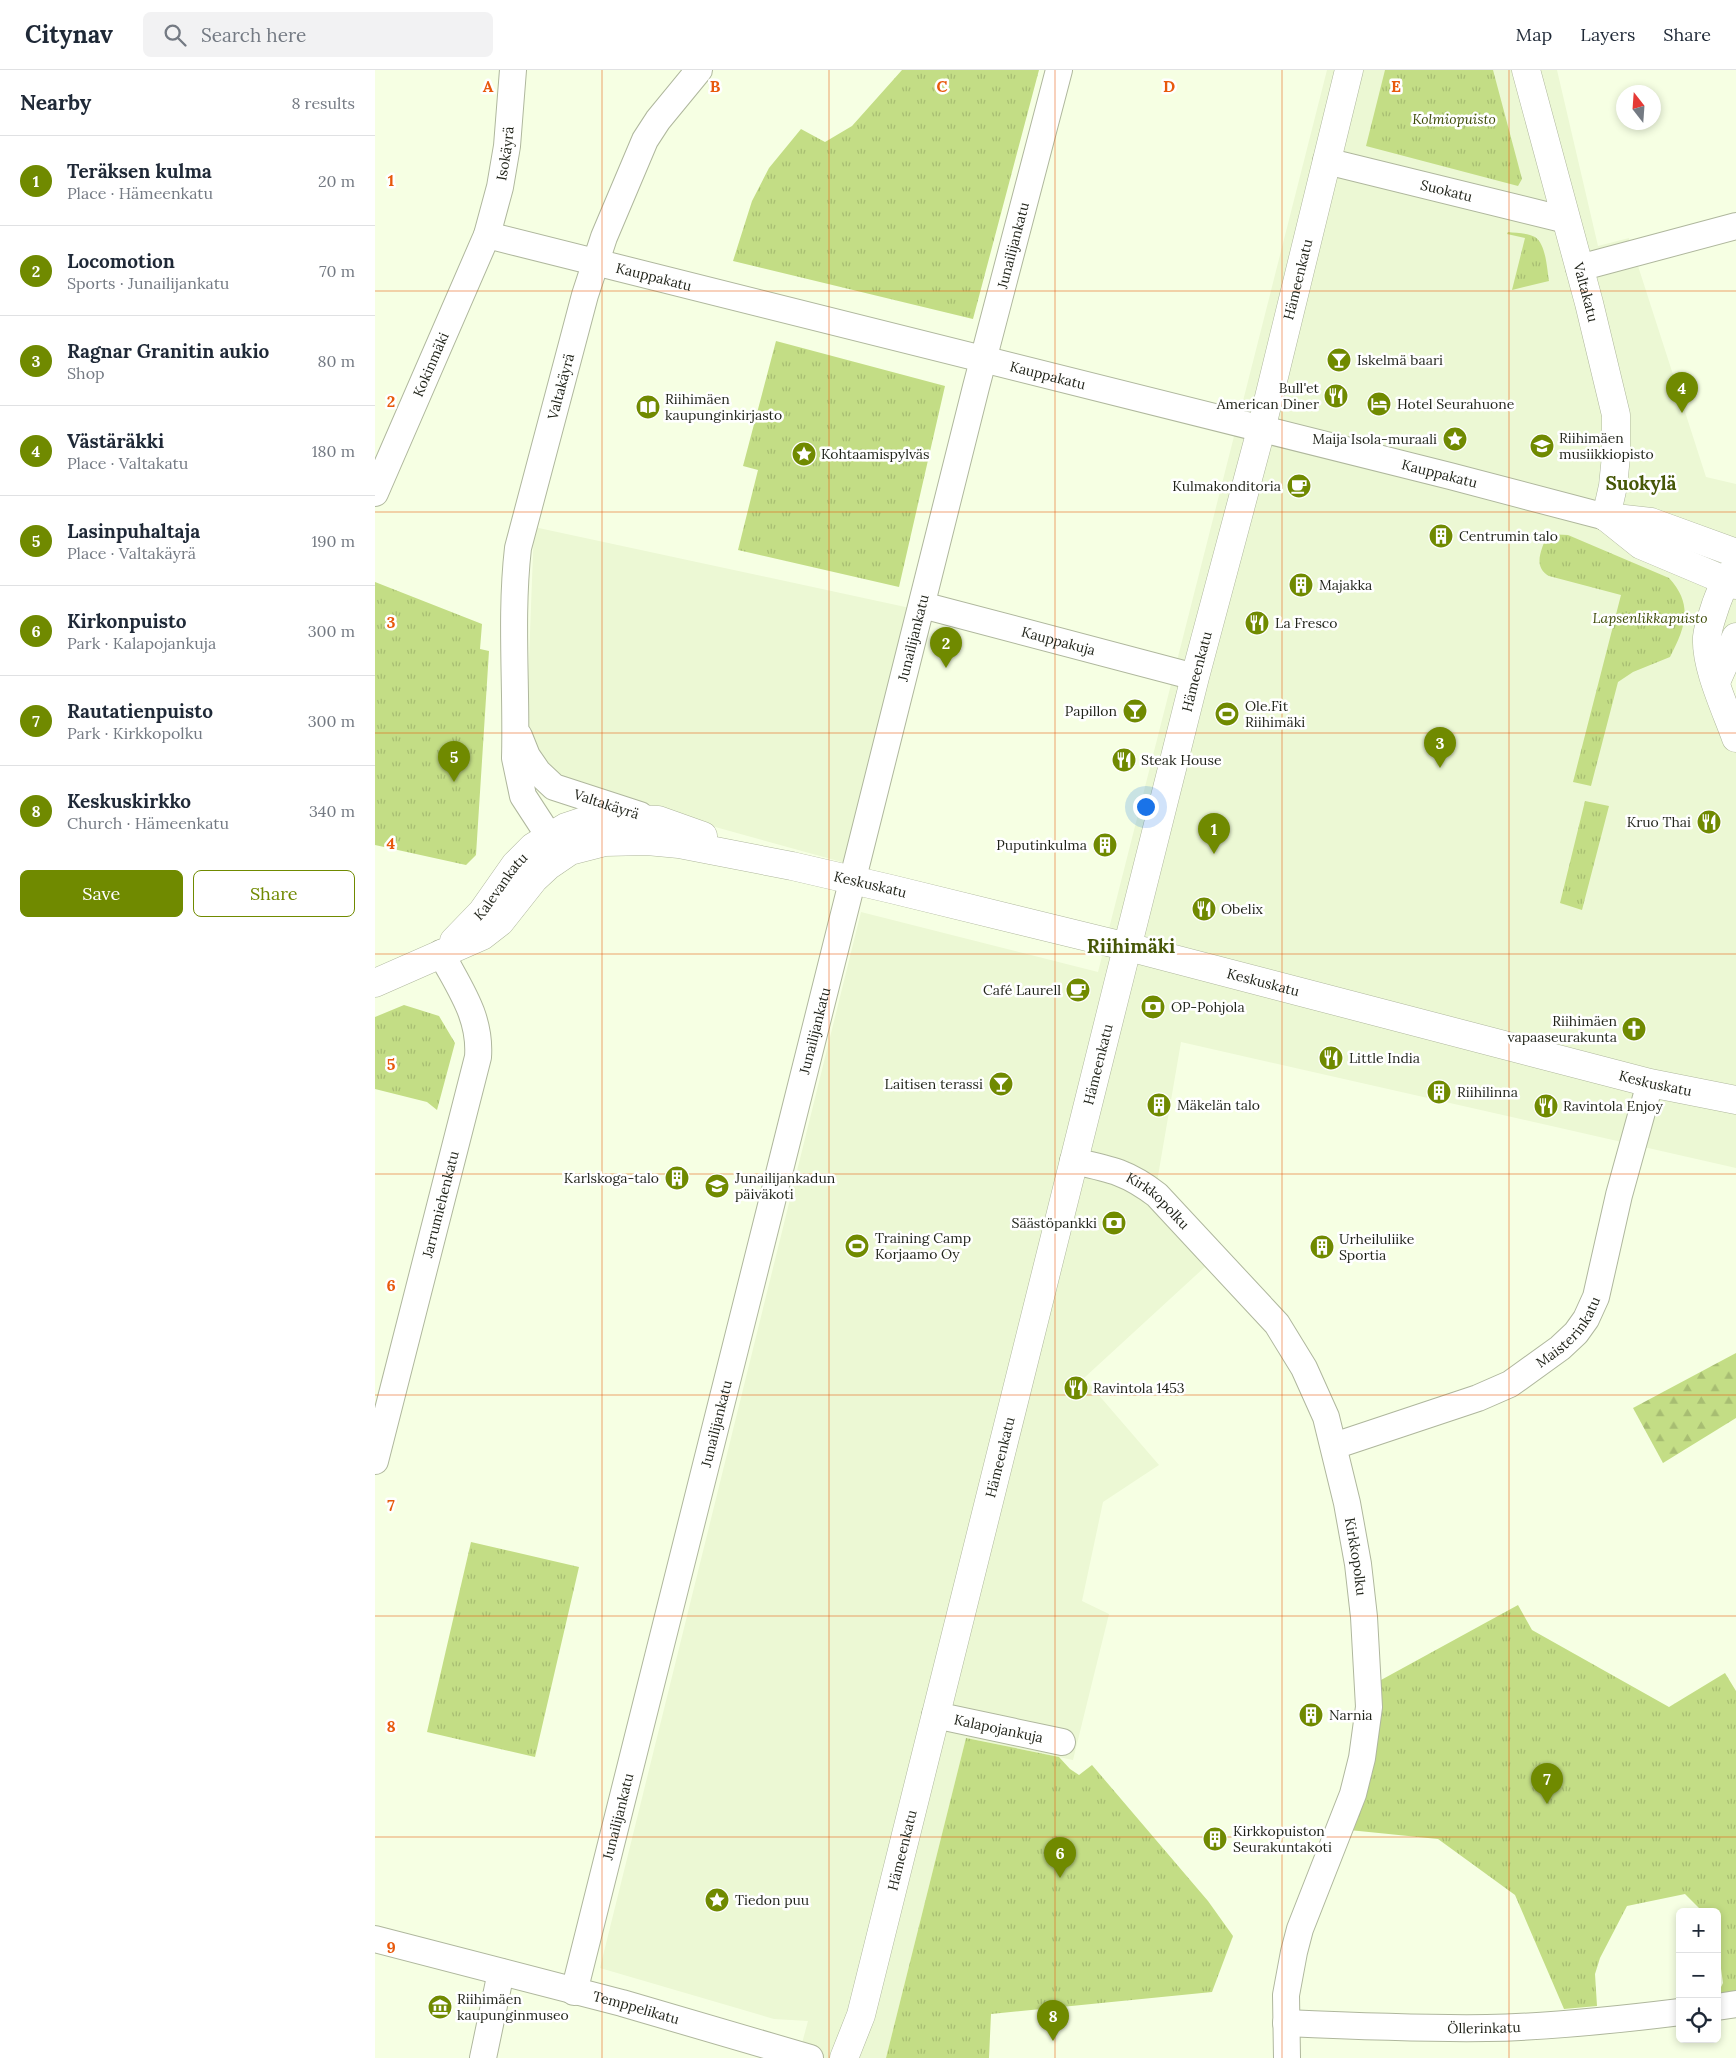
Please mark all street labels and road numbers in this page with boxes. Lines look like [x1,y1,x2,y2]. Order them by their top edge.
street label: Isokäyrä [492,126,518,182]
street label: Suokatu [1419,176,1474,206]
street label: Junailijankatu [993,200,1033,292]
street label: Hämeenkatu [1279,237,1316,322]
street label: Kauppakatu [614,259,694,295]
street label: Valtakatu [1569,259,1602,324]
street label: Kokinmäki [409,329,453,400]
street label: Valtakäyrä [543,351,578,422]
street label: Kauppakatu [1008,357,1087,393]
street label: Kauppakatu [1400,455,1479,492]
street label: Junailijankatu [893,593,933,684]
street label: Kauppakuja [1019,623,1097,659]
street label: Hämeenkatu [1178,629,1216,714]
street label: Valtakäyrä [570,785,641,823]
street label: Kalevankatu [470,849,531,924]
street label: Keskuskatu [832,867,909,902]
street label: Keskuskatu [1225,964,1301,1000]
street label: Junailijankatu [795,985,834,1077]
street label: Hämeenkatu [1079,1022,1117,1107]
street label: Keskuskatu [1617,1066,1693,1100]
street label: Jarrumiehenkatu [418,1149,463,1261]
street label: Kirkkopolku [1123,1168,1193,1233]
street label: Maisterinkatu [1532,1294,1604,1371]
street label: Junailijankatu [697,1378,736,1470]
street label: Hämeenkatu [981,1415,1019,1500]
street label: Kirkkopolku [1341,1516,1371,1597]
street label: Kalapojankuja [952,1710,1045,1747]
street label: Junailijankatu [598,1771,638,1863]
street label: Hämeenkatu [883,1808,921,1893]
street label: Temppelikatu [591,1987,681,2028]
street label: Öllerinkatu [1447,2018,1521,2037]

